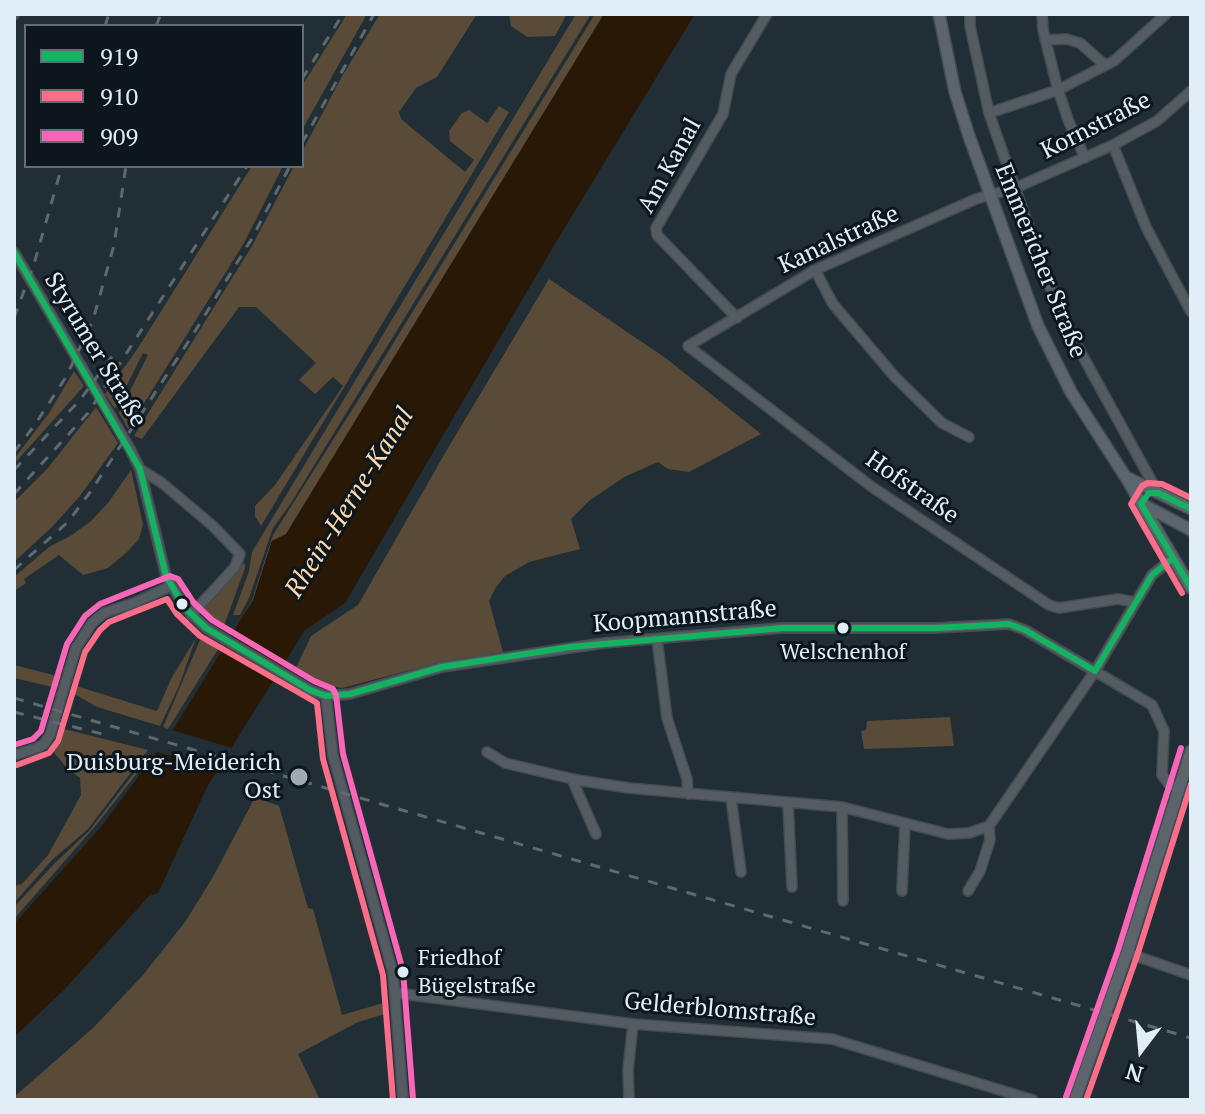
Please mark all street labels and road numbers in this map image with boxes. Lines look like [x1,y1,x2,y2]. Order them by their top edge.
street label: Kornstraße [1036,86,1156,166]
street label: Am Kanal [632,113,708,219]
street label: Emmericher Straße [988,160,1092,362]
street label: Kanalstraße [774,200,904,280]
street label: Styrumer Straße [38,268,152,432]
street label: Hofstraße [860,446,964,530]
street label: Koopmannstraße [592,595,778,639]
street label: Gelderblomstraße [623,987,817,1033]

